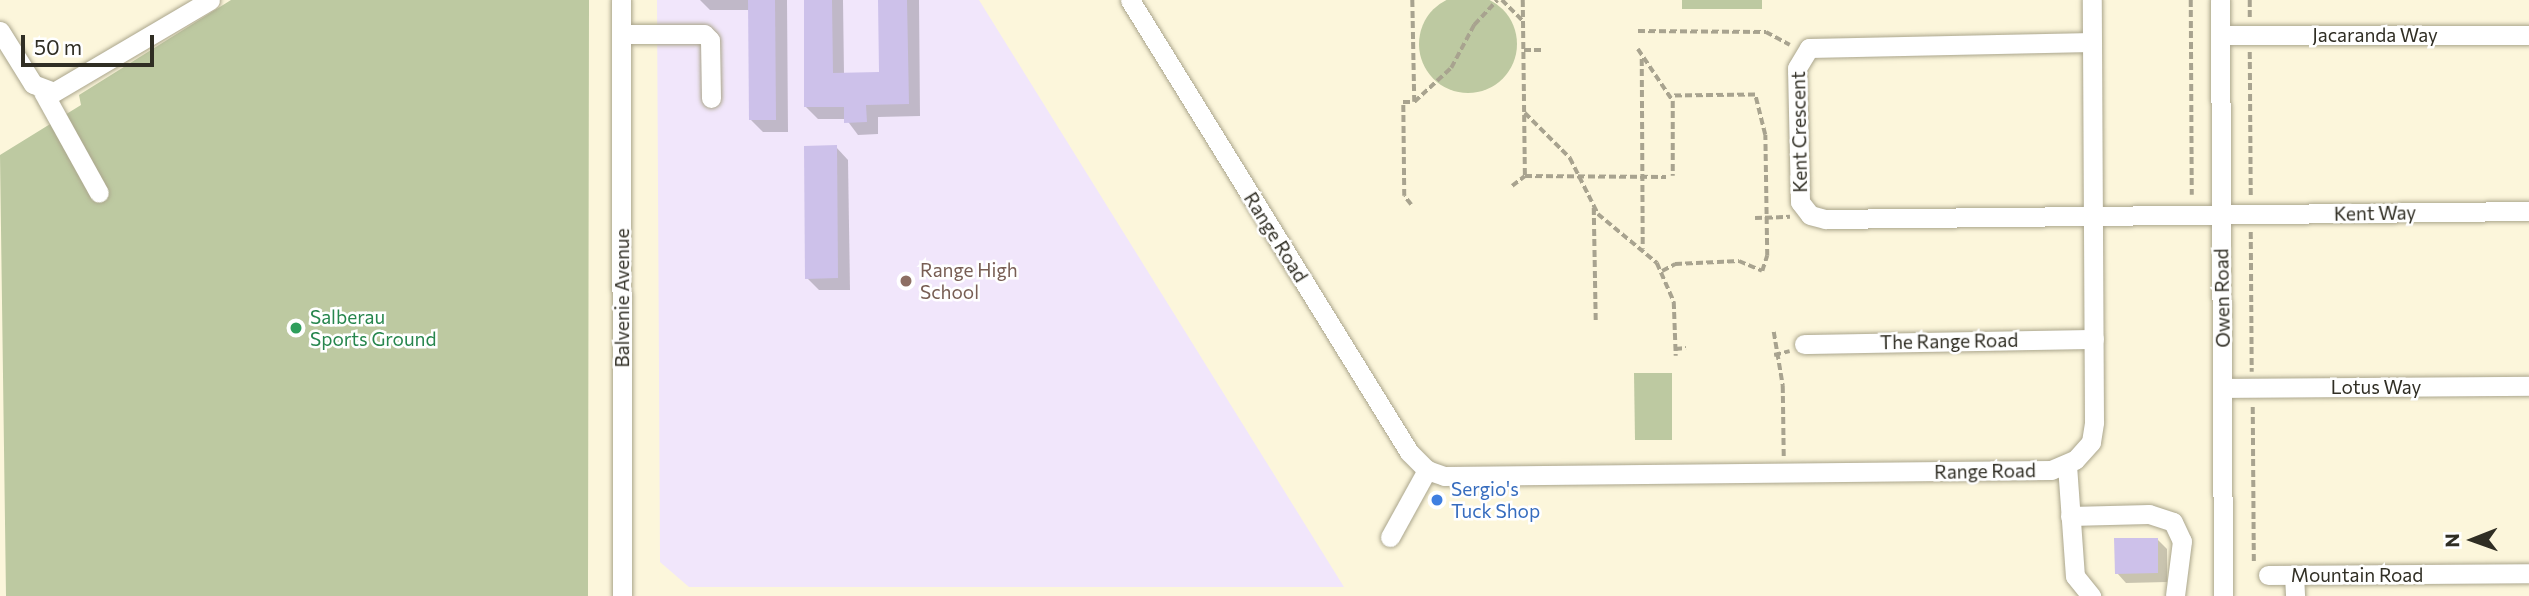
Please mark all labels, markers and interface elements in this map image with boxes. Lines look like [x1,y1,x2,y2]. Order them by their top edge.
scale bar [24,21,158,65]
street label: Jacaranda Way [2312,24,2438,46]
text: 50 m [34,34,82,59]
street label: Kent Crescent [1787,71,1811,193]
street label: Range Road [1239,188,1313,286]
street label: Kent Way [2334,201,2416,225]
street label: Balvenie Avenue [611,228,633,368]
street label: Owen Road [2210,248,2234,348]
place label: Range High School [920,259,1018,303]
marker: Range High School [898,273,914,289]
place label: Salberau Sports Ground [310,306,436,350]
marker: Salberau Sports Ground [288,320,304,336]
street label: The Range Road [1880,328,2018,354]
street label: Lotus Way [2331,376,2421,398]
street label: Range Road [1934,459,2036,483]
place label: Sergio's Tuck Shop [1451,478,1540,522]
marker: Sergio's Tuck Shop [1429,492,1445,508]
north arrow [2438,505,2508,575]
text: N [2440,533,2463,548]
street label: Mountain Road [2291,564,2423,586]

